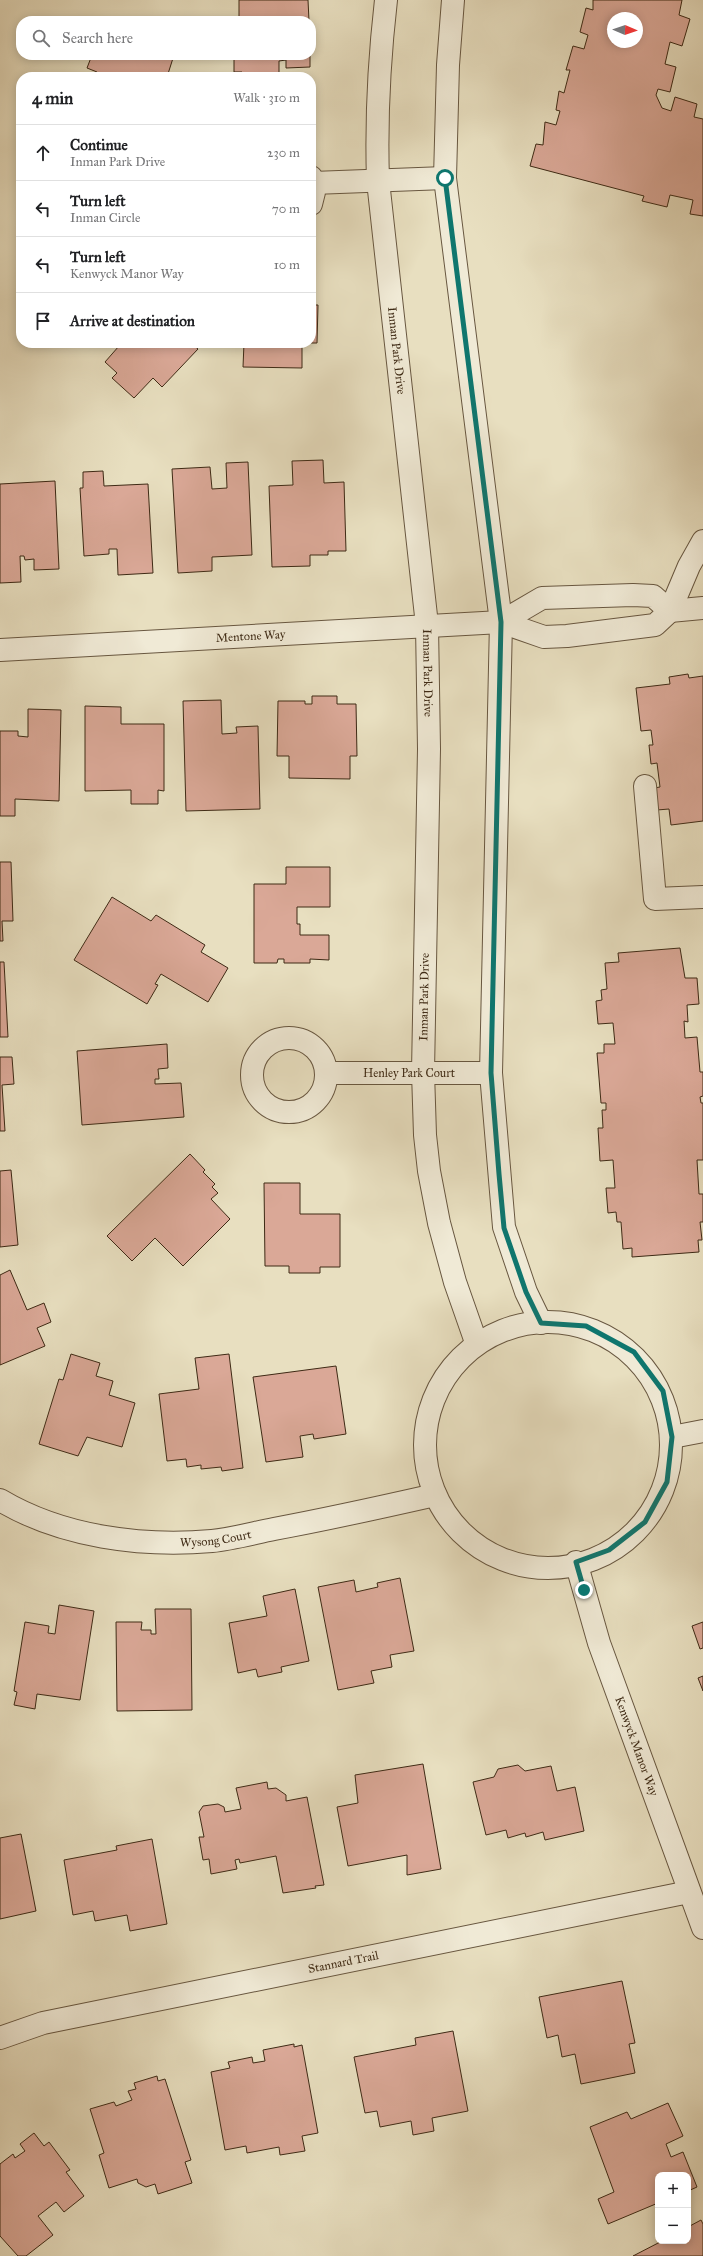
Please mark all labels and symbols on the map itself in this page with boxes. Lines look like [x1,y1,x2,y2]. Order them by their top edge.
north arrow [607,12,643,48]
route start [436,169,454,187]
street label: Inman Park Drive [385,306,409,395]
street label: Mentone Way [215,627,286,645]
street label: Inman Park Drive [420,629,435,717]
street label: Inman Park Drive [416,953,432,1041]
street label: Henley Park Court [363,1066,456,1080]
street label: Wysong Court [180,1527,253,1550]
route end [575,1581,593,1599]
street label: Kenwyck Manor Way [612,1694,661,1798]
street label: Stannard Trail [307,1948,381,1976]

